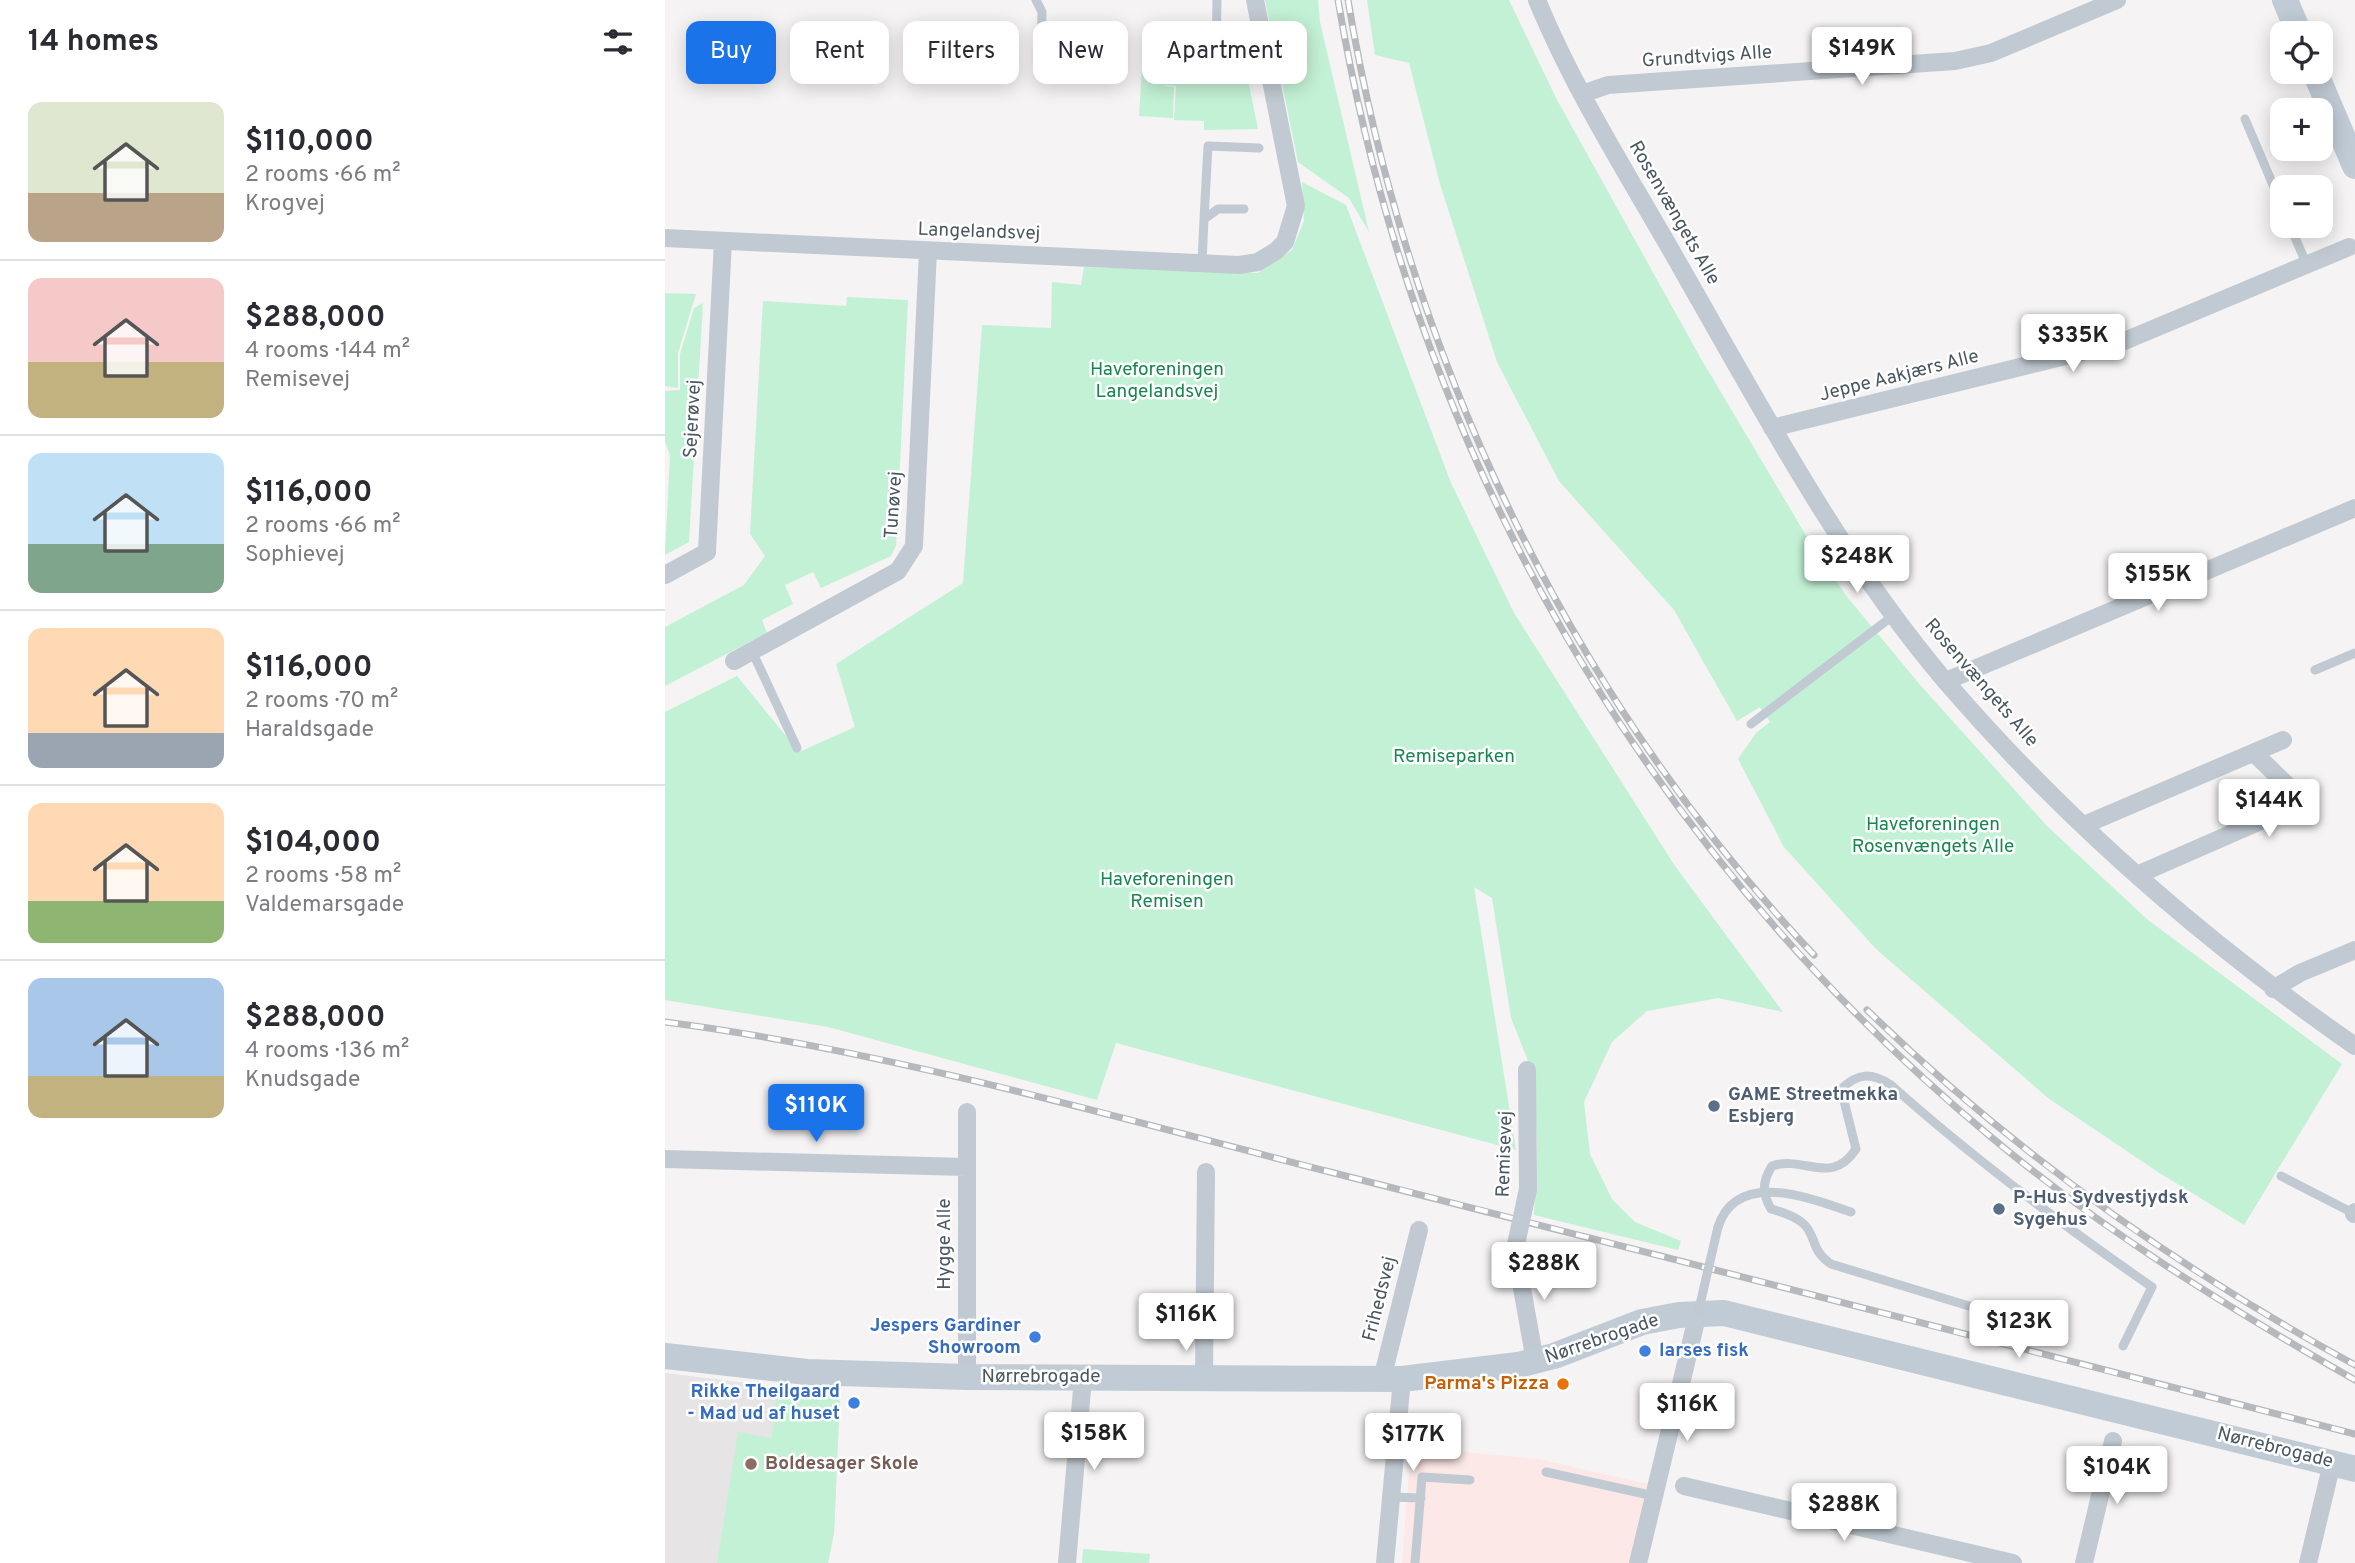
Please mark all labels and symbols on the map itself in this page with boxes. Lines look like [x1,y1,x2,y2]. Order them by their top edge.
pin: $149K [1813,28,1911,87]
street label: Grundtvigs Alle [1641,40,1773,74]
street label: Rosenvængets Alle [1623,137,1725,289]
street label: Langelandsvej [917,218,1041,246]
pin: $335K [2024,314,2122,374]
street label: Jeppe Aakjærs Alle [1817,345,1981,407]
park label: Haveforeningen Langelandsvej [1090,358,1224,404]
street label: Sejerøvej [679,379,707,459]
street label: Tunøvej [880,471,908,539]
pin: $248K [1808,536,1906,595]
pin: $155K [2109,554,2207,613]
street label: Rosenvængets Alle [1919,614,2043,752]
park label: Remiseparken [1393,745,1515,769]
pin: $144K [2220,780,2318,839]
park label: Haveforeningen Rosenvængets Alle [1852,813,2014,859]
park label: Haveforeningen Remisen [1100,868,1234,914]
place label: GAME Streetmekka Esbjerg [1728,1083,1898,1129]
pin: $110K [767,1084,865,1144]
marker: GAME Streetmekka Esbjerg [1706,1098,1722,1114]
street label: Remisevej [1491,1110,1519,1198]
place label: P-Hus Sydvestjydsk Sygehus [2013,1186,2189,1232]
street label: Hygge Alle [933,1198,957,1290]
marker: P-Hus Sydvestjydsk Sygehus [1991,1201,2007,1217]
pin: $288K [1495,1242,1593,1302]
street label: Frihedsvej [1358,1254,1402,1344]
pin: $116K [1137,1294,1235,1353]
pin: $123K [1970,1300,2068,1360]
street label: Nørrebrogade [1542,1308,1662,1370]
place label: Jespers Gardiner Showroom [870,1314,1021,1360]
marker: Jespers Gardiner Showroom [1027,1329,1043,1345]
place label: larses fisk [1659,1339,1749,1363]
marker: larses fisk [1637,1343,1653,1359]
street label: Nørrebrogade [982,1365,1100,1389]
place label: Parma's Pizza [1424,1372,1549,1396]
marker: Parma's Pizza [1555,1376,1571,1392]
place label: Rikke Theilgaard - Mad ud af huset [687,1380,840,1426]
pin: $116K [1638,1384,1736,1443]
marker: Rikke Theilgaard - Mad ud af huset [846,1395,862,1411]
pin: $158K [1045,1412,1143,1472]
pin: $177K [1364,1414,1462,1473]
street label: Nørrebrogade [2214,1422,2336,1474]
pin: $104K [2068,1446,2166,1506]
place label: Boldesager Skole [765,1452,919,1476]
marker: Boldesager Skole [743,1456,759,1472]
pin: $288K [1795,1484,1893,1543]

